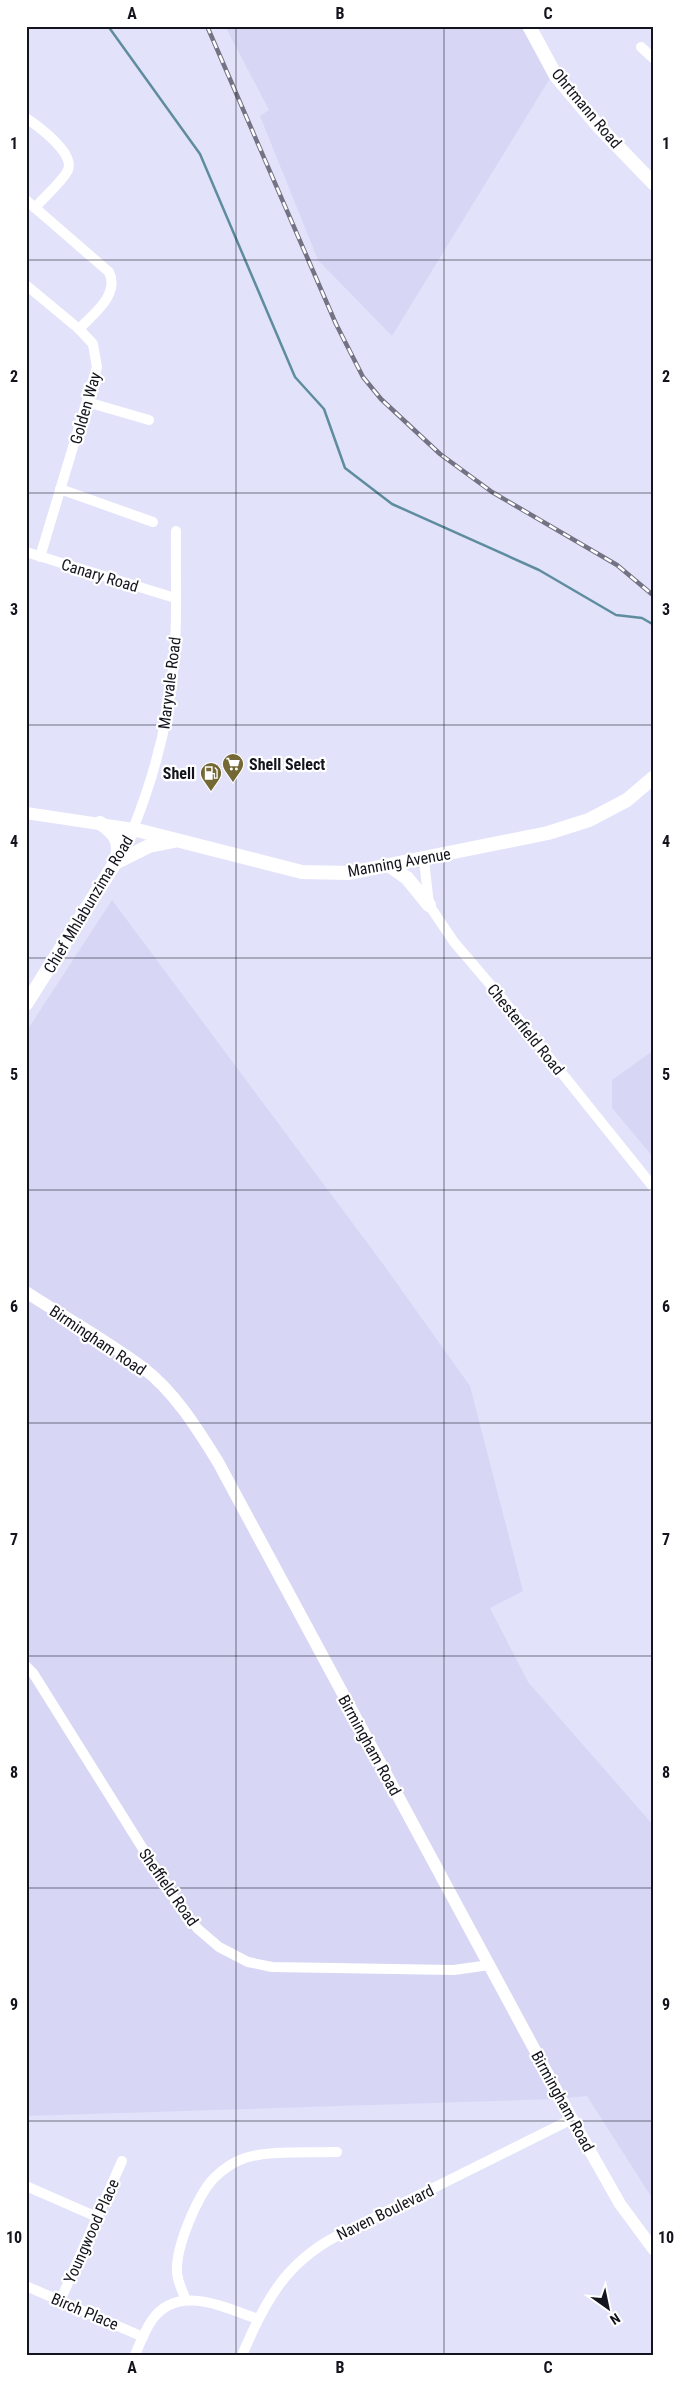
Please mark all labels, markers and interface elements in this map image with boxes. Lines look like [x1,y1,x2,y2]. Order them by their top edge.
text: A [127,4,137,23]
text: B [336,4,345,23]
text: C [543,4,553,23]
street label: Ohrtmann Road [548,65,626,152]
text: 1 [10,134,18,153]
text: 1 [662,134,670,153]
text: 2 [10,367,18,386]
text: 2 [662,367,670,386]
street label: Golden Way [66,370,105,446]
street label: Canary Road [59,555,141,596]
text: 3 [10,600,18,619]
text: 3 [662,600,670,619]
street label: Maryvale Road [154,636,185,730]
supermarket icon: Shell Select [221,752,245,783]
place label: Shell Select [249,755,325,774]
fuel station icon: Shell [199,761,223,792]
place label: Shell [163,764,195,783]
text: 4 [10,832,18,851]
street label: Chief Mhlabunzima Road [40,832,137,977]
text: 4 [662,832,670,851]
street label: Manning Avenue [346,844,452,881]
street label: Chesterfield Road [483,980,568,1079]
text: 5 [10,1065,18,1084]
text: 5 [662,1065,670,1084]
text: 6 [10,1297,18,1316]
text: 6 [662,1297,670,1316]
street label: Birmingham Road [46,1301,149,1380]
text: 7 [10,1530,18,1549]
text: 7 [662,1530,670,1549]
street label: Birmingham Road [334,1692,405,1799]
text: 8 [10,1763,18,1782]
text: 8 [662,1763,670,1782]
street label: Sheffield Road [135,1845,202,1930]
text: 9 [10,1995,18,2014]
text: 9 [662,1995,670,2014]
street label: Birmingham Road [527,2048,598,2155]
street label: Youngwood Place [60,2176,123,2286]
street label: Naven Boulevard [334,2181,437,2244]
text: 10 [6,2228,22,2247]
text: 10 [658,2228,674,2247]
north arrow [582,2284,632,2334]
street label: Birch Place [48,2289,121,2334]
text: N [607,2310,623,2328]
text: A [127,2358,137,2377]
text: B [336,2358,345,2377]
text: C [543,2358,553,2377]

